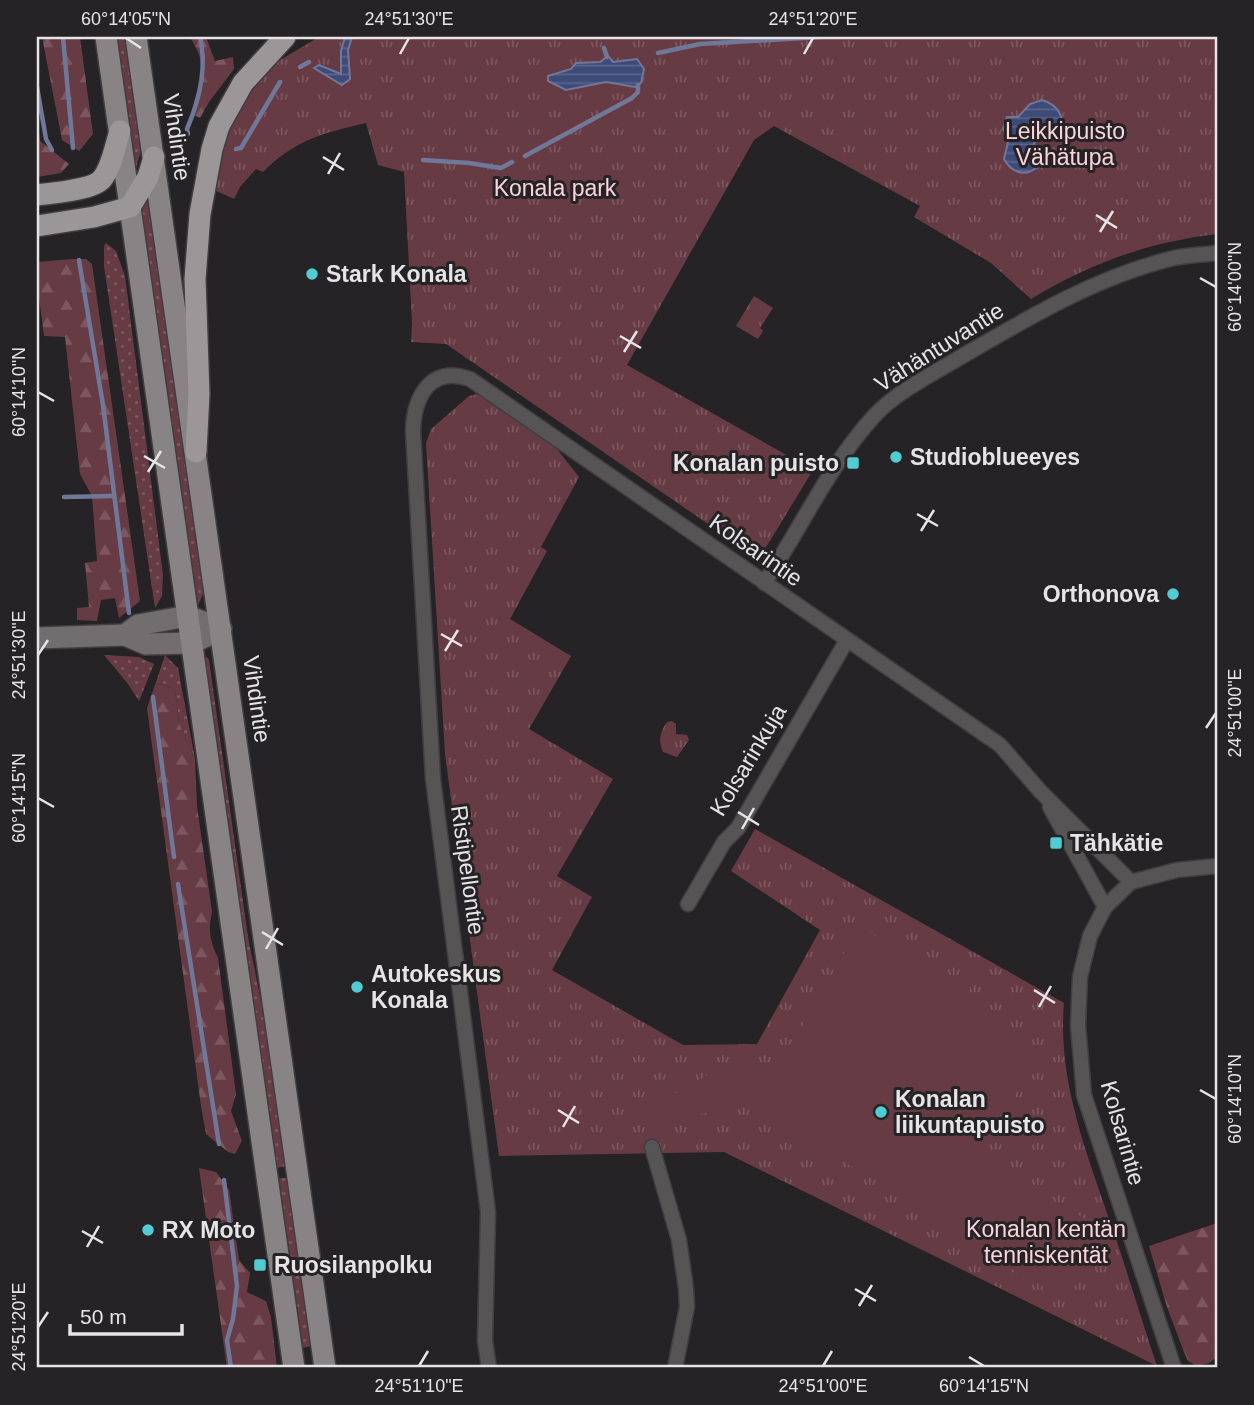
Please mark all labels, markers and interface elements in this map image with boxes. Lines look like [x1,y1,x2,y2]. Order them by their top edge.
text: 60°14'05"N [81,9,171,29]
text: 24°51'30"E [364,9,454,29]
text: 24°51'20"E [768,9,858,29]
street label: Vihdintie [158,92,196,182]
park label: Leikkipuisto Vähätupa [1005,118,1125,170]
park label: Konala park [494,175,617,201]
text: 60°14'00"N [1225,242,1245,332]
place label: Stark Konala [326,261,467,287]
marker: Stark Konala [304,266,320,282]
street label: Vähäntuvantie [870,297,1008,397]
text: 60°14'10"N [9,347,29,437]
place label: Studioblueeyes [910,444,1080,470]
marker: Studioblueeyes [888,449,904,465]
place label: Konalan puisto [673,450,839,476]
marker: Konalan puisto [845,455,861,471]
street label: Kolsarintie [705,509,807,591]
place label: Orthonova [1043,581,1159,607]
marker: Orthonova [1165,586,1181,602]
text: 24°51'30"E [9,610,29,700]
street label: Vihdintie [238,654,276,744]
text: 24°51'00"E [1225,668,1245,758]
street label: Kolsarinkuja [705,699,792,820]
text: 60°14'15"N [9,753,29,843]
street label: Ristipellontie [446,804,490,936]
place label: Tähkätie [1070,830,1163,856]
marker: Tähkätie [1048,835,1064,851]
place label: Autokeskus Konala [371,961,501,1013]
marker: Autokeskus Konala [349,979,365,995]
text: 60°14'10"N [1225,1054,1245,1144]
street label: Kolsarintie [1096,1078,1150,1188]
place label: Konalan liikuntapuisto [895,1086,1045,1138]
marker: Konalan liikuntapuisto [873,1104,889,1120]
park label: Konalan kentän tenniskentät [966,1216,1126,1268]
place label: RX Moto [162,1217,255,1243]
marker: RX Moto [140,1222,156,1238]
place label: Ruosilanpolku [274,1252,432,1278]
marker: Ruosilanpolku [252,1257,268,1273]
text: 24°51'20"E [9,1282,29,1372]
scale bar [70,1293,182,1337]
text: 50 m [80,1305,127,1328]
text: 24°51'10"E [374,1376,464,1396]
text: 24°51'00"E [778,1376,868,1396]
text: 60°14'15"N [939,1376,1029,1396]

